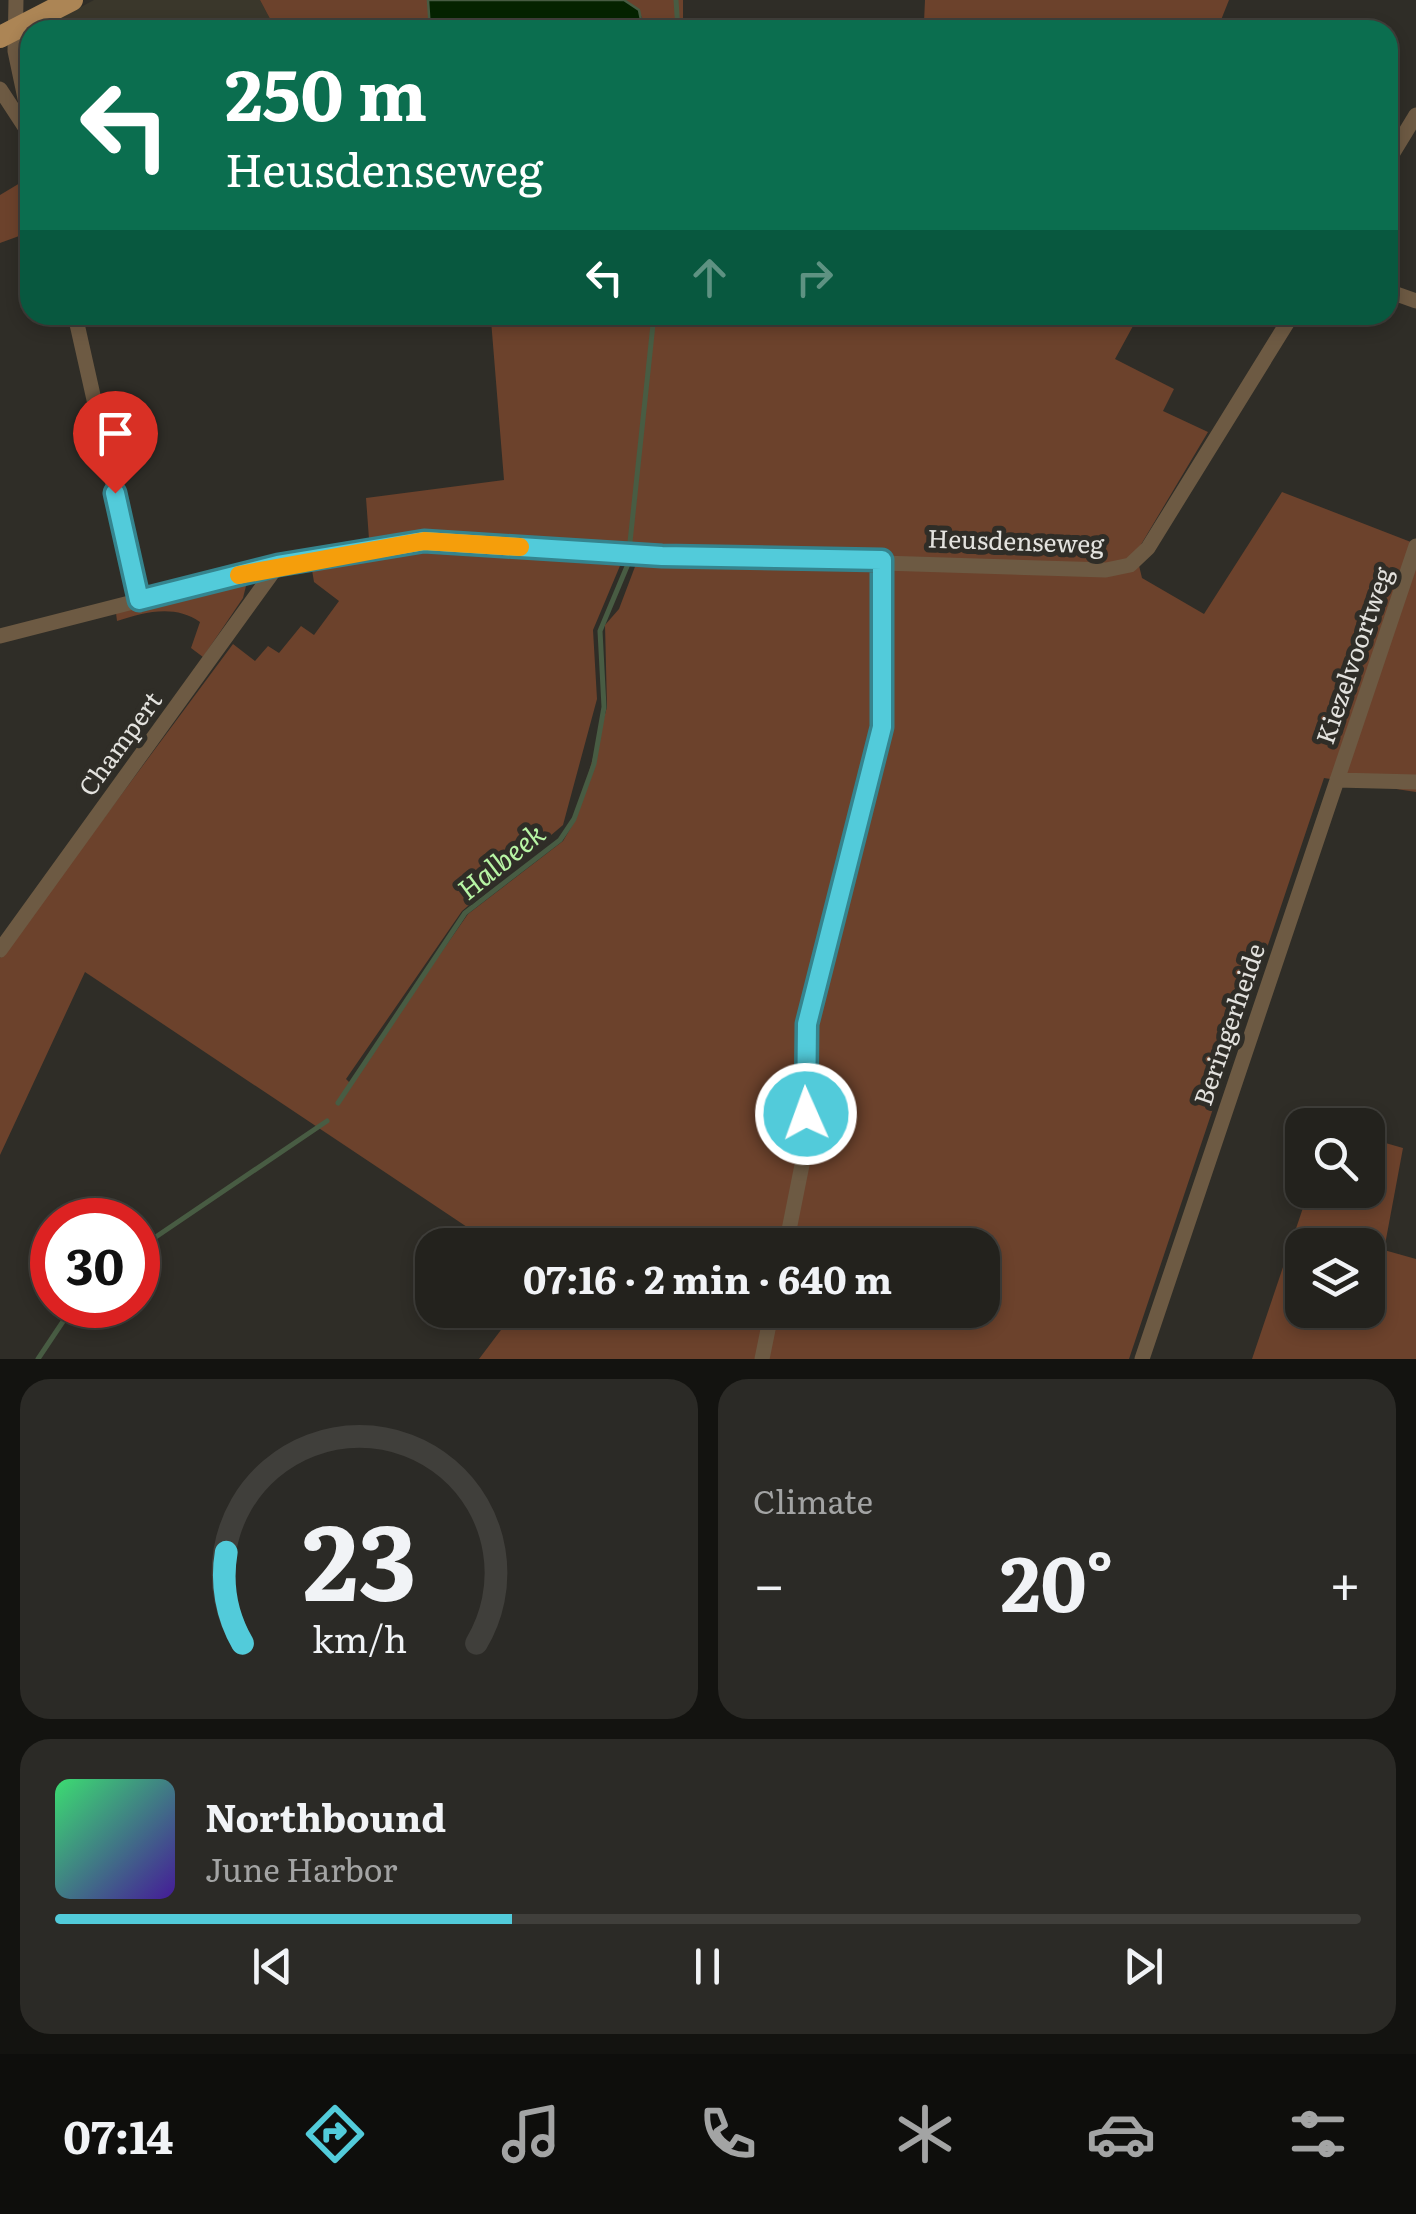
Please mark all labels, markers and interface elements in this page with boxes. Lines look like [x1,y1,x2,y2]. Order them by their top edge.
text: 250 m [225,39,427,143]
icon: left [60,60,190,190]
text: Heusdenseweg [225,134,543,201]
icon: left [577,250,632,305]
icon: ahead [682,250,737,305]
icon: right [787,250,842,305]
pin [73,391,158,494]
icon: arrive [88,406,143,461]
street label: Heusdenseweg [927,518,1105,562]
street label: Kiezelvoortweg [1305,561,1401,748]
street label: Champert [68,683,170,803]
water label: Halbeek [447,811,553,908]
street label: Beringerheide [1183,938,1273,1110]
position arrow [754,1062,858,1166]
map controls [1285,1108,1385,1328]
button: search [1285,1108,1385,1208]
speed limit sign: 30 [30,1198,160,1328]
button: layers [1285,1228,1385,1328]
text: 07:16 · 2 min · 640 m [523,1249,892,1306]
text: Climate [753,1476,873,1524]
text: 23 [302,1479,416,1633]
text: 20° [1000,1524,1114,1635]
text: − [753,1540,785,1622]
text: + [1329,1540,1361,1622]
text: km/h [311,1611,407,1664]
text: Northbound [205,1787,446,1844]
text: June Harbor [205,1844,397,1892]
icon: previous [245,1939,300,1994]
icon: pause [680,1939,735,1994]
icon: next [1116,1939,1171,1994]
icon: directions [300,2099,370,2169]
icon: music [496,2099,566,2169]
icon: phone [693,2099,763,2169]
icon: climate [890,2099,960,2169]
icon: car [1086,2099,1156,2169]
icon: filters [1283,2099,1353,2169]
text: 07:14 [63,2101,173,2168]

